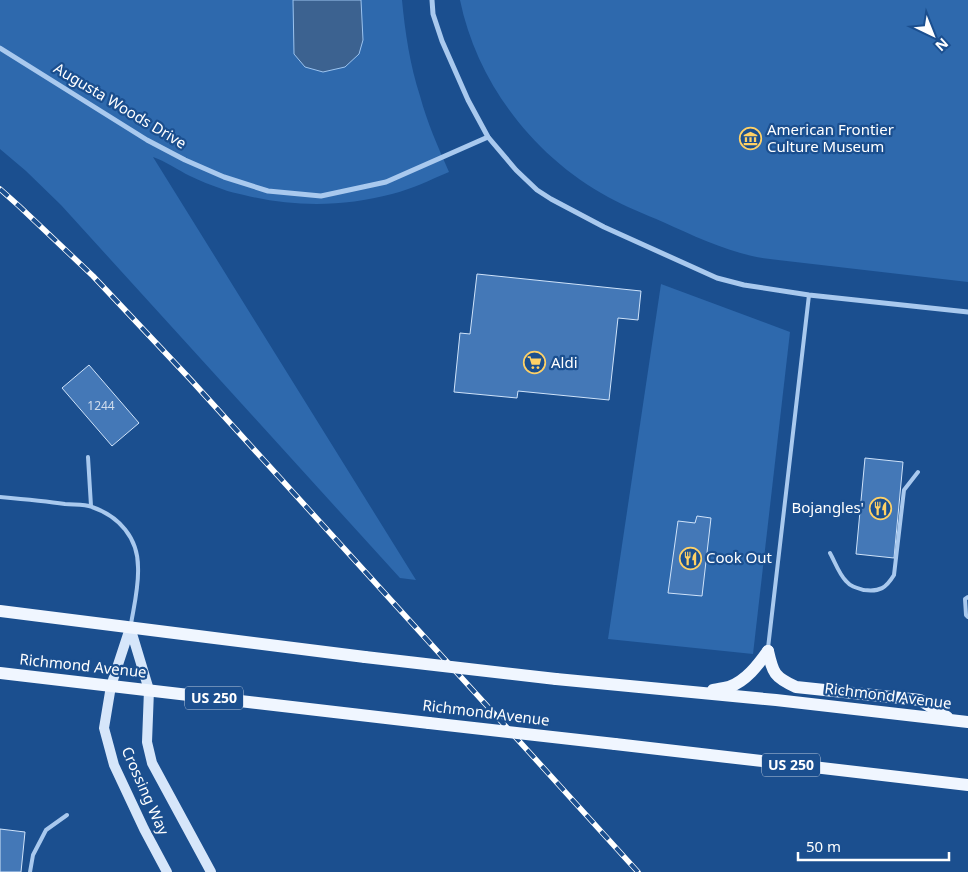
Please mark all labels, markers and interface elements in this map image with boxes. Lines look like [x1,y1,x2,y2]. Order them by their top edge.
north arrow [908,10,958,60]
text: N [932,34,953,56]
street label: Augusta Woods Drive [50,58,191,153]
place label: American Frontier Culture Museum [767,119,894,156]
museum icon: American Frontier Culture Museum [739,127,763,151]
supermarket icon: Aldi [523,351,547,375]
place label: Aldi [551,352,578,372]
house number: 1244 [87,397,115,414]
restaurant icon: Bojangles' [868,496,892,520]
place label: Bojangles' [792,497,864,517]
restaurant icon: Cook Out [678,546,702,570]
place label: Cook Out [706,547,773,567]
street label: Richmond Avenue [18,648,148,682]
street label: Richmond Avenue [823,677,953,713]
road number: US 250 [185,686,243,710]
street label: Richmond Avenue [421,694,551,730]
street label: Crossing Way [117,743,174,838]
road number: US 250 [762,754,820,776]
scale bar [798,830,949,862]
text: 50 m [806,836,841,856]

